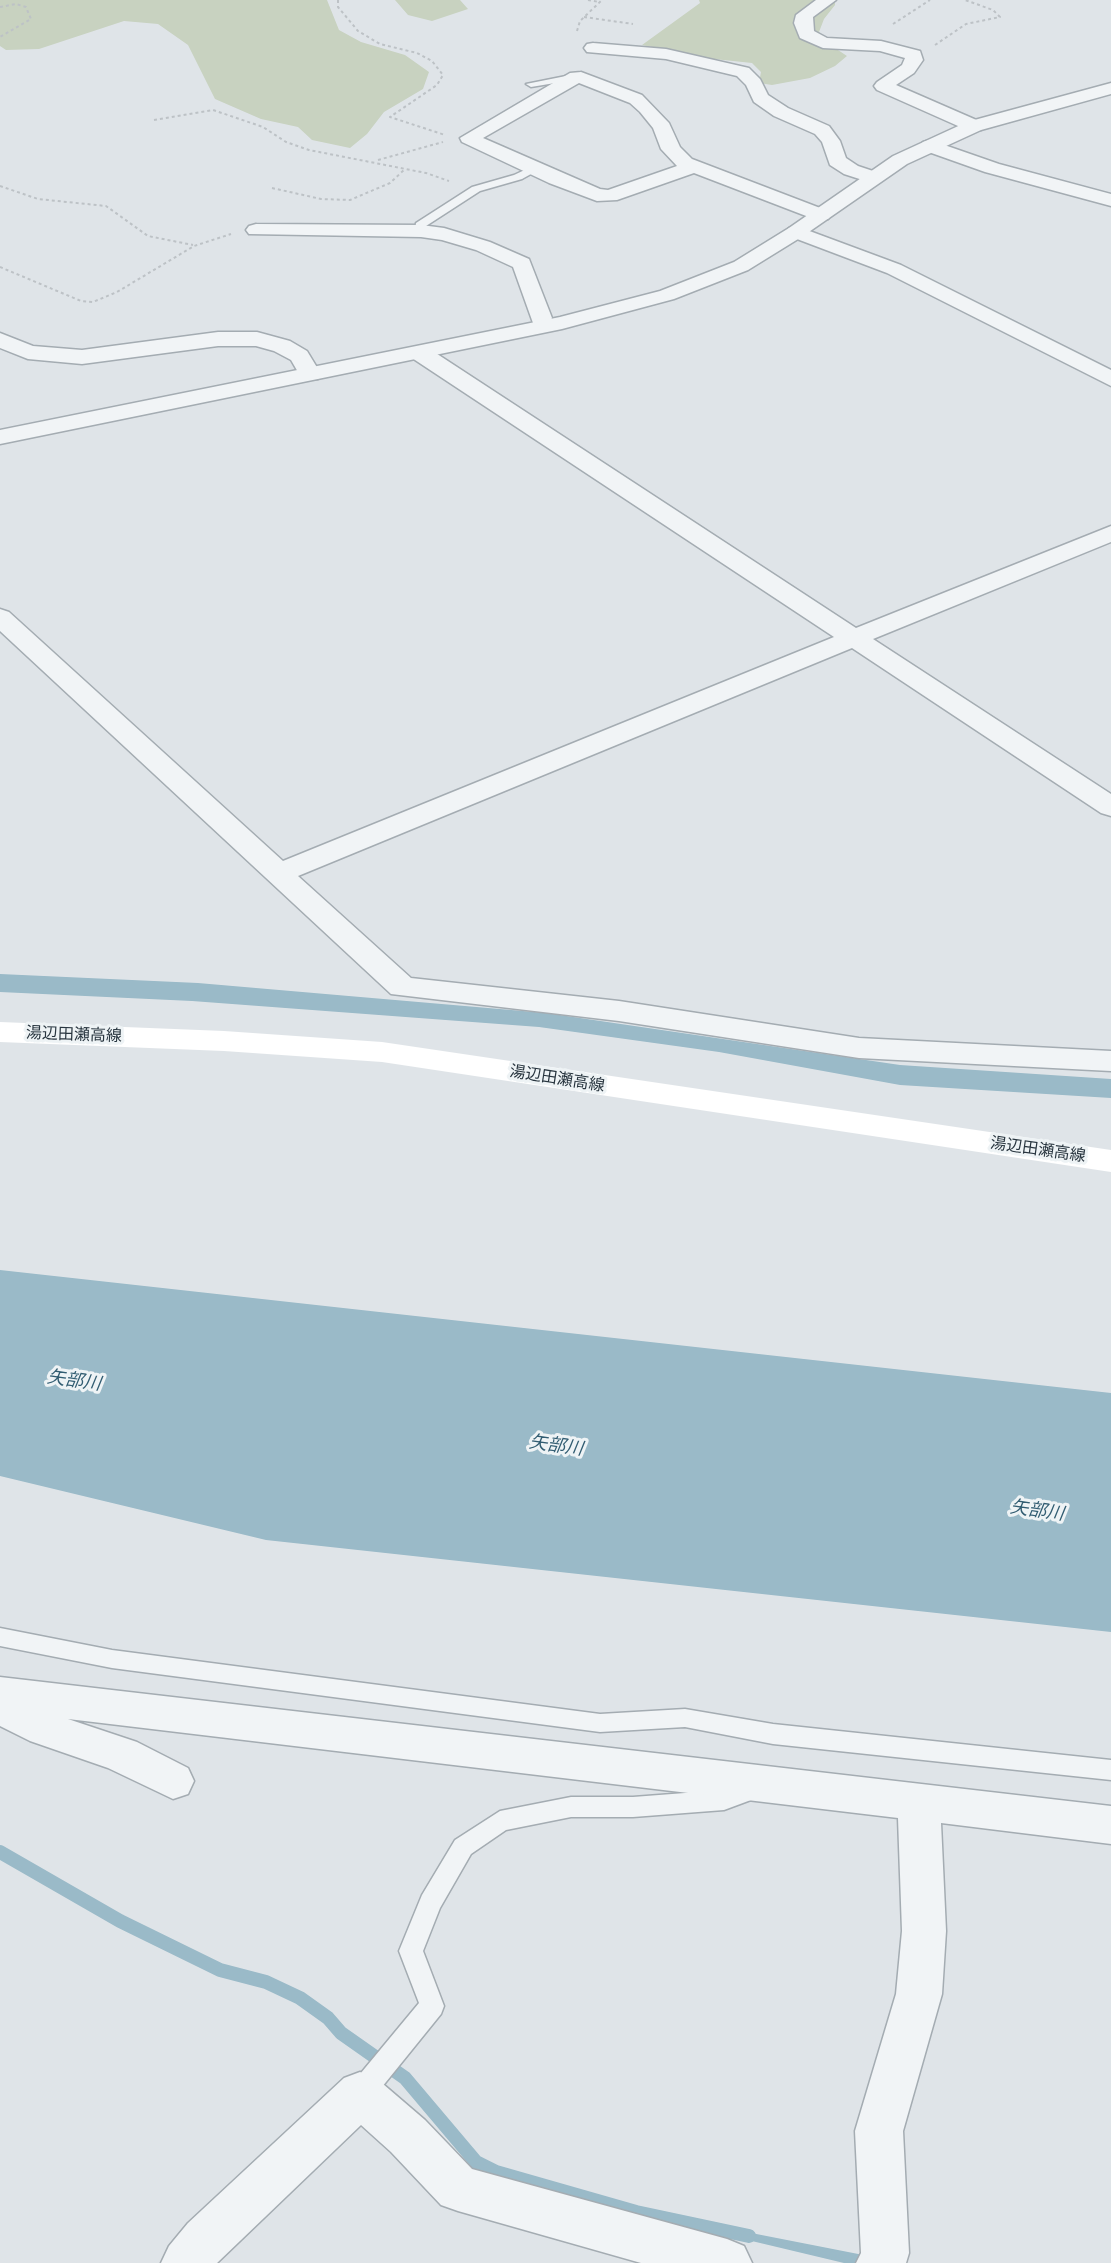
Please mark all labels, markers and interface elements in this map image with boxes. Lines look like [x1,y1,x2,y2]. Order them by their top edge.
street label: 湯辺田瀬高線 [26,1024,122,1046]
street label: 湯辺田瀬高線 [508,1062,606,1096]
street label: 湯辺田瀬高線 [989,1134,1087,1166]
water label: 矢部川 [46,1367,102,1395]
water label: 矢部川 [528,1432,584,1460]
water label: 矢部川 [1009,1497,1065,1525]

